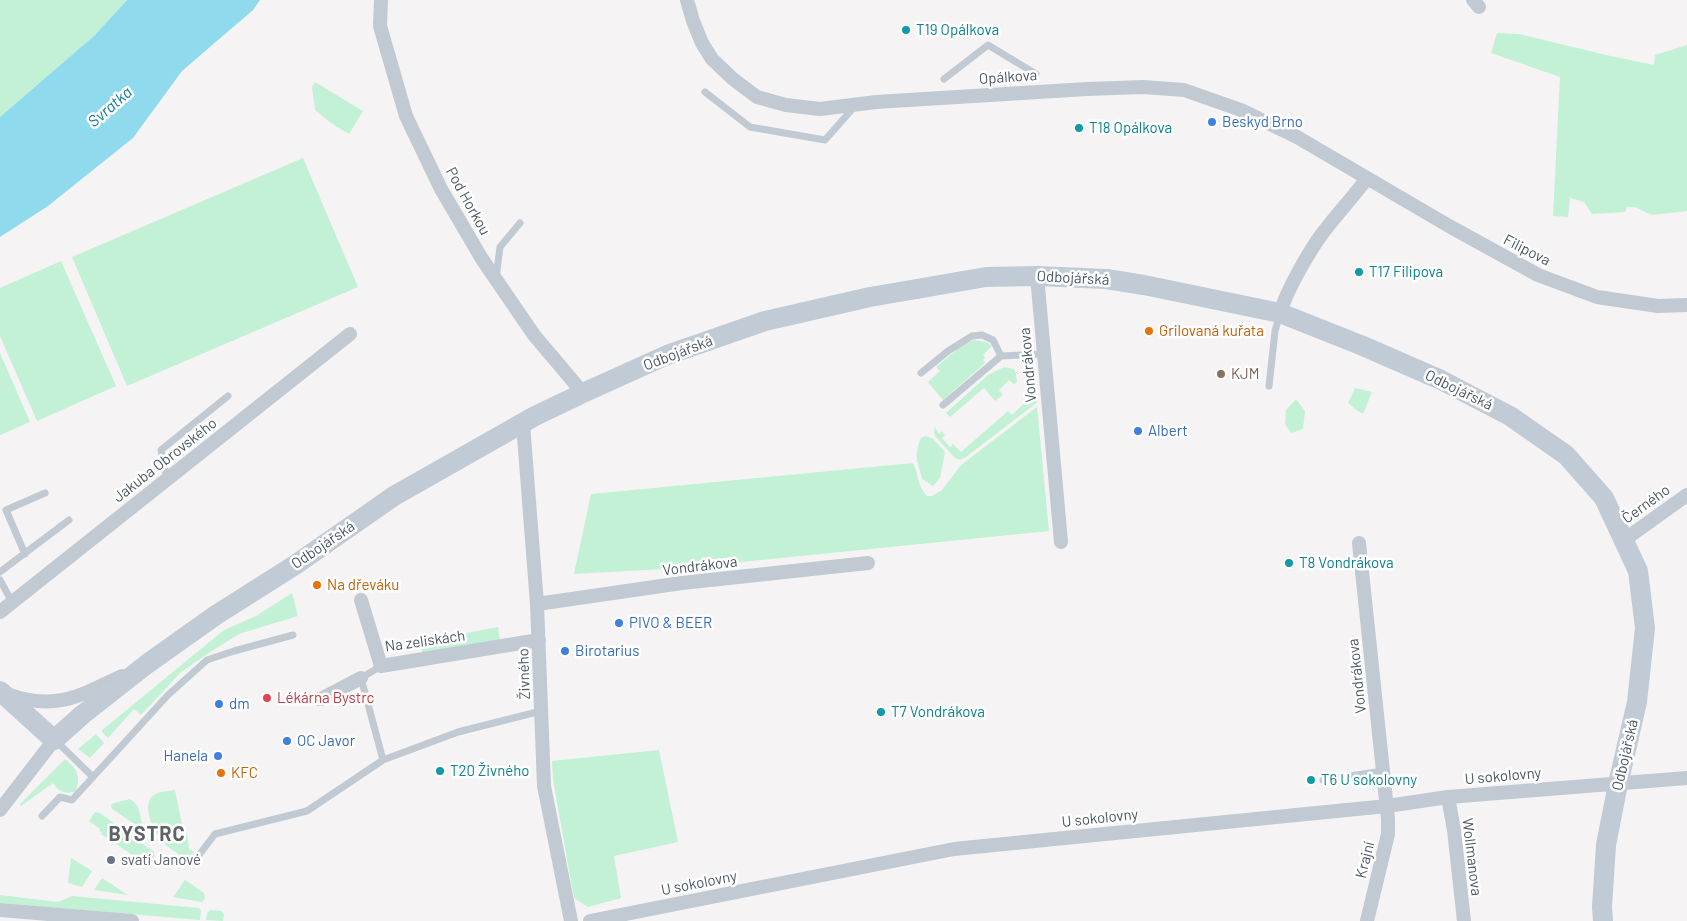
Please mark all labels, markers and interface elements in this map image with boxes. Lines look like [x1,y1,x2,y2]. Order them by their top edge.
place label: T19 Opálkova [916,21,999,39]
marker: T19 Opálkova [900,24,912,36]
street label: Opálkova [978,66,1038,88]
water label: Svratka [84,83,136,131]
place label: Beskyd Brno [1222,113,1303,131]
marker: Beskyd Brno [1206,116,1218,128]
place label: T18 Opálkova [1089,119,1172,137]
marker: T18 Opálkova [1073,122,1085,134]
street label: Pod Horkou [442,164,494,238]
street label: Filipova [1501,231,1553,269]
place label: T17 Filipova [1369,263,1443,281]
marker: T17 Filipova [1353,266,1365,278]
street label: Odbojářská [1036,267,1110,289]
place label: Grilovaná kuřata [1159,322,1264,340]
marker: Grilovaná kuřata [1143,325,1155,337]
street label: Vondrákova [1016,327,1040,403]
street label: Odbojářská [641,332,715,374]
place label: KJM [1231,365,1259,383]
street label: Odbojářská [1422,366,1496,414]
marker: KJM [1215,368,1227,380]
street label: Jakuba Obrovského [110,414,220,506]
place label: Albert [1148,422,1188,440]
marker: Albert [1132,425,1144,437]
street label: Černého [1619,481,1673,527]
street label: Odbojářská [288,517,358,573]
street label: Vondrákova [662,552,738,580]
place label: T8 Vondrákova [1299,554,1394,572]
marker: T8 Vondrákova [1283,557,1295,569]
place label: Na dřeváku [327,576,399,594]
marker: Na dřeváku [311,579,323,591]
place label: PIVO & BEER [629,614,712,632]
marker: PIVO & BEER [613,617,625,629]
street label: Na zeliskách [384,626,466,656]
street label: Vondrákova [1344,638,1370,714]
place label: Birotarius [575,642,639,660]
marker: Birotarius [559,645,571,657]
street label: Živného [514,648,534,700]
place label: Lékárna Bystrc [277,689,374,707]
marker: Lékárna Bystrc [261,692,273,704]
place label: dm [229,695,250,713]
marker: dm [213,698,225,710]
place label: T7 Vondrákova [891,703,985,721]
marker: T7 Vondrákova [875,706,887,718]
street label: Odbojářská [1608,718,1642,792]
place label: OC Javor [297,732,355,750]
marker: OC Javor [281,735,293,747]
place label: Hanela [163,747,208,765]
marker: Hanela [212,750,224,762]
place label: T20 Živného [450,762,529,780]
place label: KFC [231,764,258,782]
street label: U sokolovny [1464,764,1542,788]
marker: T20 Živného [434,765,446,777]
marker: KFC [215,767,227,779]
place label: T6 U sokolovny [1321,771,1417,789]
marker: T6 U sokolovny [1305,774,1317,786]
street label: U sokolovny [1061,805,1139,831]
street label: Wollmanova [1458,817,1486,897]
district label: BYSTRC [108,822,186,846]
street label: Krajní [1352,840,1378,880]
place label: svatí Janové [121,851,201,869]
marker: svatí Janové [105,854,117,866]
street label: U sokolovny [660,867,738,899]

